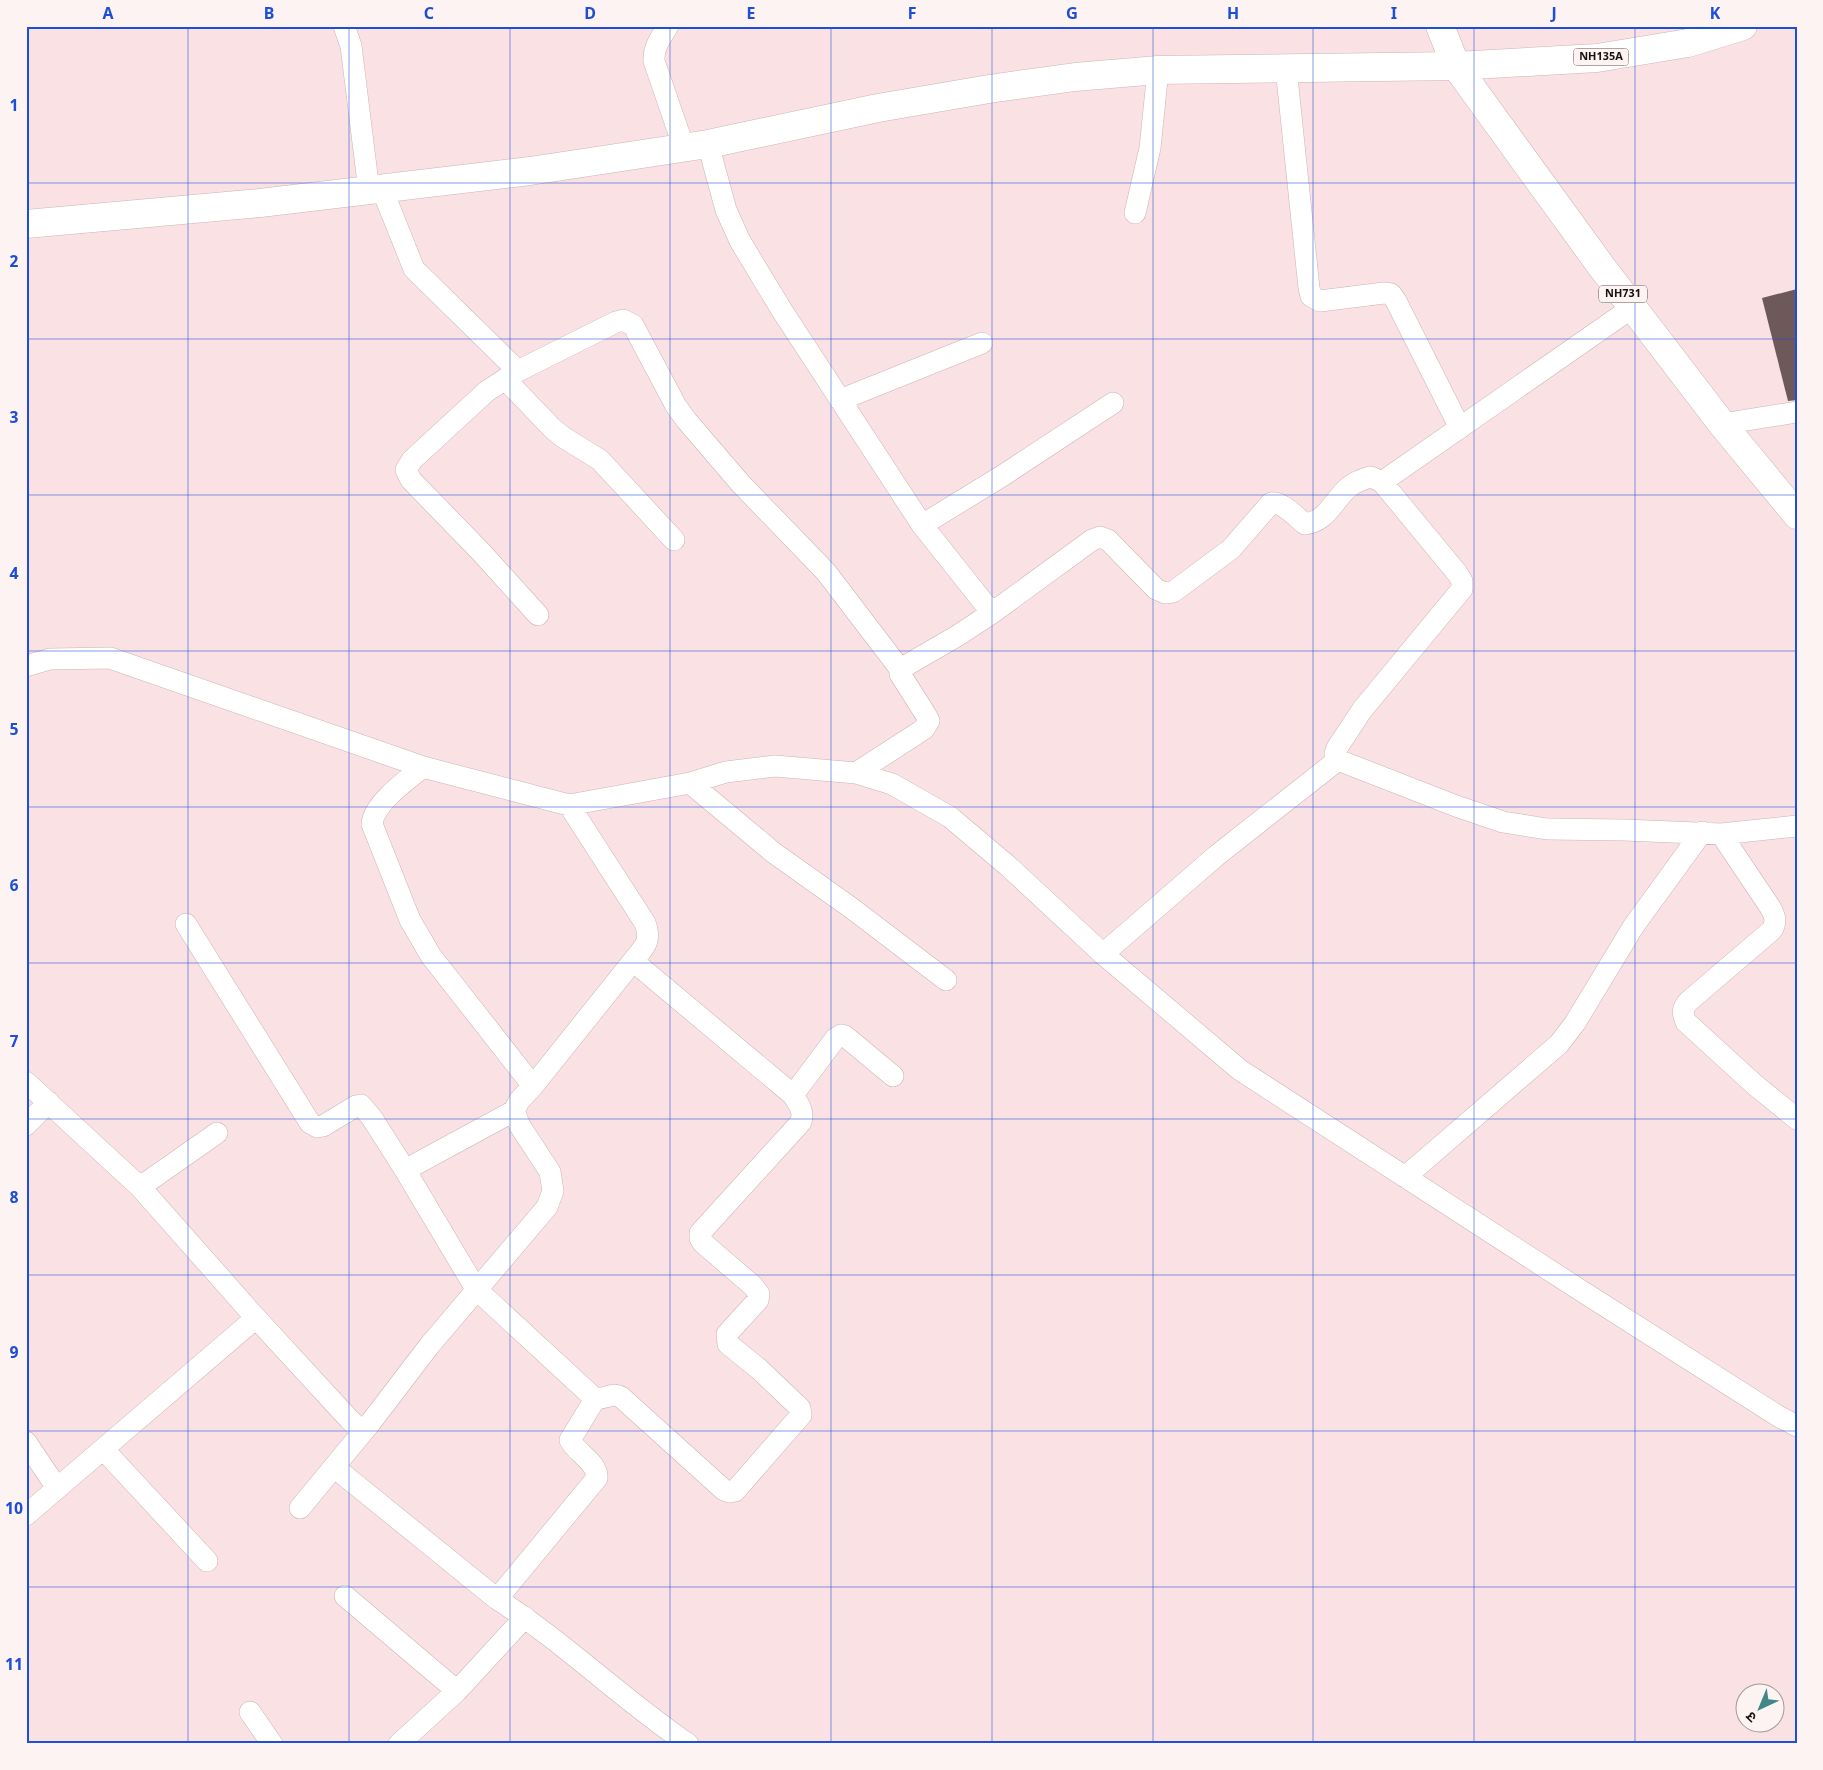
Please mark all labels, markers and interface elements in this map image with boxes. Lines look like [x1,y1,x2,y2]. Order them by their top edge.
text: A [102,5,114,26]
text: B [264,5,274,26]
text: C [424,5,434,26]
text: D [584,5,596,26]
text: E [747,5,755,26]
text: F [908,5,916,26]
text: G [1066,5,1078,26]
text: H [1227,5,1239,26]
text: I [1391,5,1397,26]
text: J [1549,5,1557,26]
text: K [1710,5,1721,26]
road number: NH135A [1574,48,1628,66]
text: 1 [9,97,19,118]
text: 2 [9,253,19,274]
road number: NH731 [1599,286,1647,302]
text: 3 [9,409,19,430]
text: 4 [9,565,19,586]
text: 5 [9,721,19,742]
text: 6 [9,877,19,898]
text: 7 [9,1033,19,1054]
text: 8 [9,1189,19,1210]
text: 9 [9,1344,19,1365]
text: 10 [5,1500,23,1521]
text: 11 [5,1656,23,1677]
north arrow [1736,1682,1786,1732]
text: उ [1742,1706,1762,1726]

